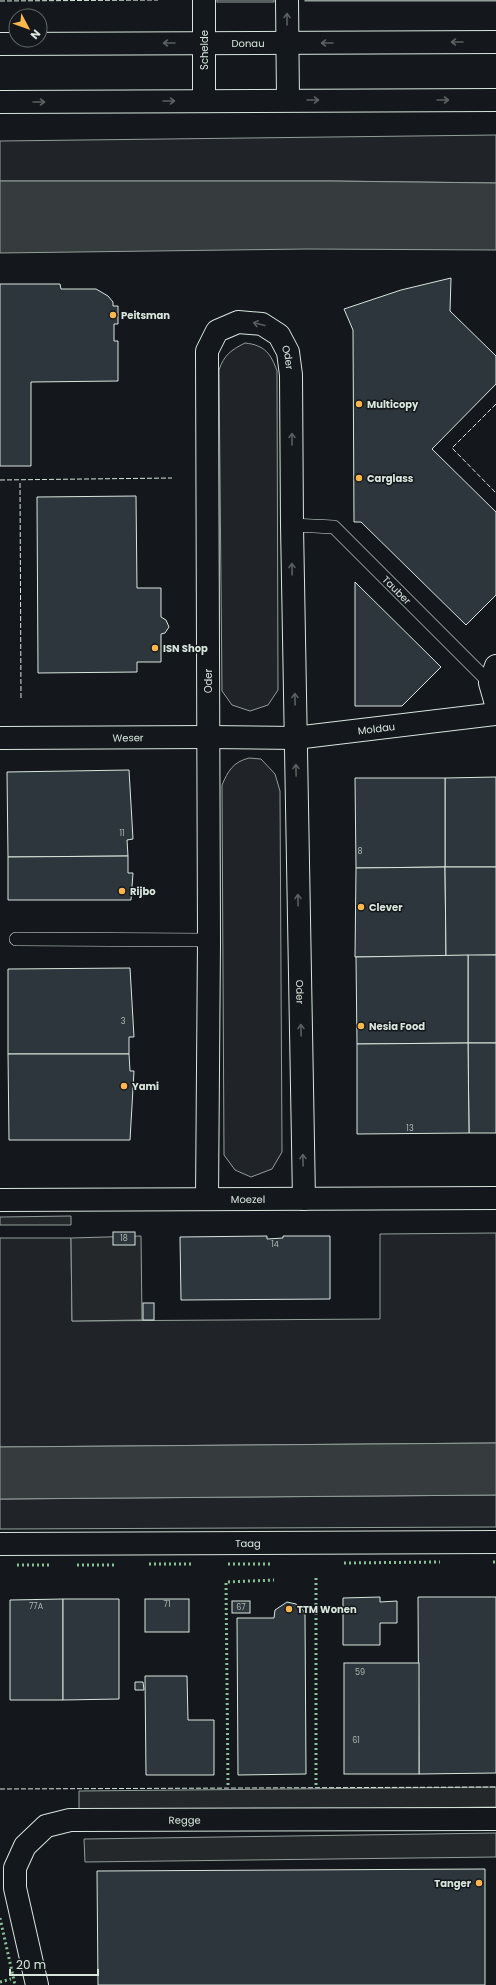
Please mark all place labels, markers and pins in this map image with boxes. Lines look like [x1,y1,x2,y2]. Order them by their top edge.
place label: Peitsman [121,308,170,323]
marker: Peitsman [108,310,118,320]
place label: Multicopy [367,397,419,412]
marker: Multicopy [354,399,364,409]
place label: Carglass [367,471,414,486]
marker: Carglass [354,473,364,483]
place label: ISN Shop [163,641,208,656]
marker: ISN Shop [150,643,160,653]
place label: Rijbo [130,884,156,899]
marker: Rijbo [117,886,127,896]
place label: Clever [369,900,403,915]
marker: Clever [356,902,366,912]
place label: Nesia Food [369,1019,425,1034]
marker: Nesia Food [356,1021,366,1031]
place label: Yami [132,1079,159,1094]
marker: Yami [119,1081,129,1091]
place label: TTM Wonen [297,1602,357,1617]
marker: TTM Wonen [284,1604,294,1614]
place label: Tanger [434,1876,472,1891]
marker: Tanger [474,1878,484,1888]

